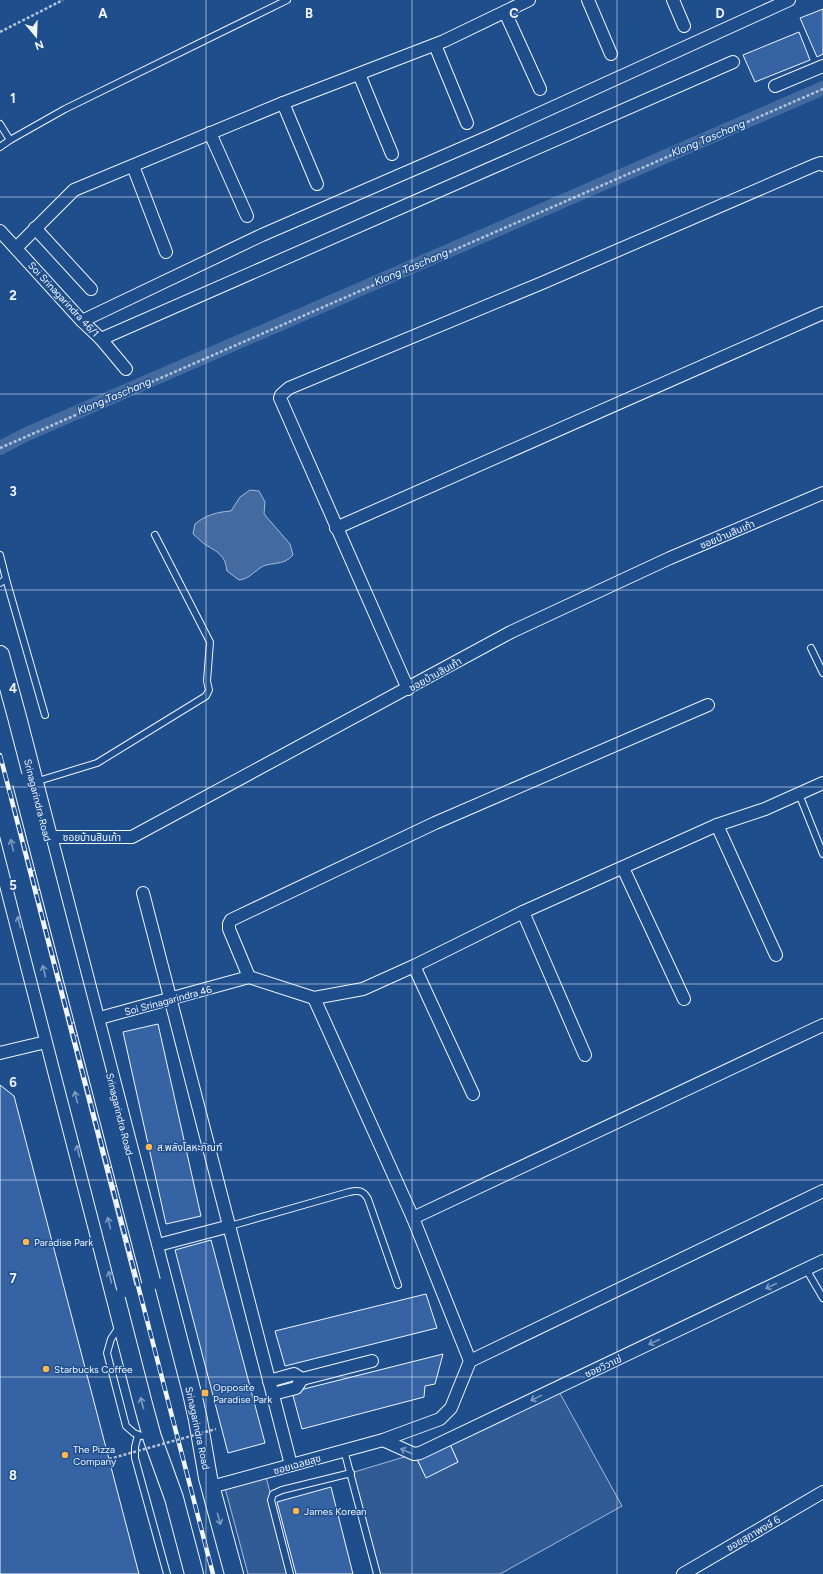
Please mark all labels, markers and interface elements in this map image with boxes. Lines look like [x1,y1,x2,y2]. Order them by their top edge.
text: A [98,6,108,21]
text: B [305,6,313,21]
text: C [509,6,519,21]
text: D [715,6,725,21]
north arrow [16,16,56,56]
text: N [33,37,45,53]
text: 1 [10,91,16,106]
water label: Klong Taschang [669,117,748,160]
water label: Klong Taschang [372,246,451,289]
street label: Soi Srinagarindra 46/1 [25,259,102,340]
text: 2 [9,288,17,303]
water label: Klong Taschang [75,375,154,418]
text: 3 [9,484,17,499]
street label: ซอยบ้านสินเก้า [698,517,757,552]
street label: ซอยบ้านสินเก้า [407,655,464,694]
text: 4 [9,681,17,696]
street label: Srinagarindra Road [21,758,54,843]
street label: ซอยบ้านสินเก้า [63,831,121,844]
one-way arrow [7,839,15,852]
text: 5 [9,878,17,893]
one-way arrow [14,915,22,928]
one-way arrow [40,965,47,978]
street label: Soi Srinagarindra 46 [123,982,214,1018]
street label: Srinagarindra Road [103,1072,136,1157]
text: 6 [9,1075,17,1090]
one-way arrow [72,1091,80,1104]
place label: ส.พลังโลหะภัณฑ์ [157,1141,222,1154]
marker: ส.พลังโลหะภัณฑ์ [144,1142,154,1152]
one-way arrow [74,1145,81,1158]
one-way arrow [105,1217,112,1230]
place label: Paradise Park [34,1236,93,1249]
marker: Paradise Park [21,1237,31,1247]
text: 7 [9,1271,17,1286]
one-way arrow [106,1271,113,1284]
one-way arrow [765,1283,777,1290]
one-way arrow [648,1339,660,1346]
street label: ซอยวิวาเช่ [583,1352,624,1381]
place label: Starbucks Coffee [54,1363,133,1376]
marker: Starbucks Coffee [41,1364,51,1374]
place label: Opposite Paradise Park [213,1381,272,1406]
street label: Srinagarindra Road [182,1385,213,1471]
marker: Opposite Paradise Park [200,1388,210,1398]
one-way arrow [531,1395,543,1402]
one-way arrow [138,1397,146,1410]
place label: The Pizza Company [73,1443,117,1468]
one-way arrow [400,1446,412,1454]
marker: The Pizza Company [60,1450,70,1460]
street label: ซอยเฉลยสุข [272,1451,322,1477]
text: 8 [9,1468,17,1483]
place label: James Korean [304,1505,367,1518]
marker: James Korean [291,1506,301,1516]
one-way arrow [216,1512,223,1525]
street label: ซอยสุภาพงษ์ 6 [724,1513,783,1554]

